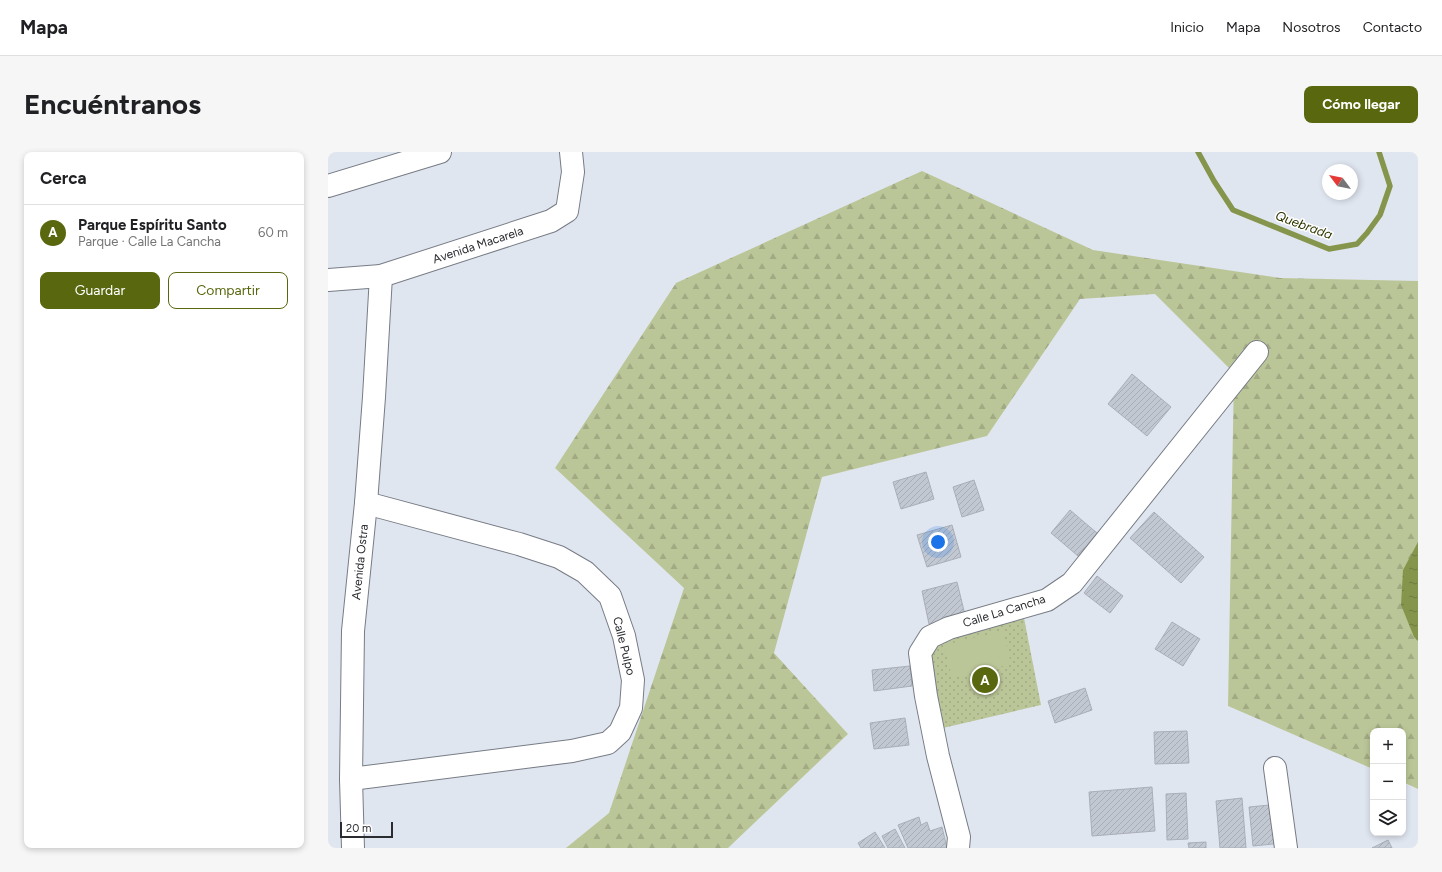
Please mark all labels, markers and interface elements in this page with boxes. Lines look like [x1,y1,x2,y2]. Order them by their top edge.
text: Mapa [20,16,68,39]
text: Inicio [1170,19,1204,36]
text: Mapa [1226,19,1260,36]
text: Nosotros [1282,19,1341,36]
text: Contacto [1363,19,1422,36]
button: Cómo llegar [1304,86,1418,123]
text: Encuéntranos [24,87,201,121]
north arrow [1322,164,1358,200]
text: Cerca [40,168,87,188]
water label: Quebrada [1273,208,1335,242]
text: Parque Espíritu Santo [78,216,227,234]
street label: Avenida Macarela [431,224,525,266]
text: A [48,225,58,240]
text: 60 m [258,225,288,240]
text: Parque · Calle La Cancha [78,234,221,249]
button: Guardar [40,272,160,309]
button: Compartir [168,272,288,309]
street label: Avenida Ostra [349,524,371,600]
your location [928,532,948,552]
street label: Calle La Cancha [961,592,1047,630]
street label: Calle Pulpo [610,615,638,677]
pin: A [972,665,998,695]
map controls [1370,728,1406,836]
button: + [1370,728,1406,764]
button: − [1370,764,1406,800]
button: layers [1370,800,1406,836]
scale bar [340,820,393,839]
text: 20 m [346,822,371,835]

